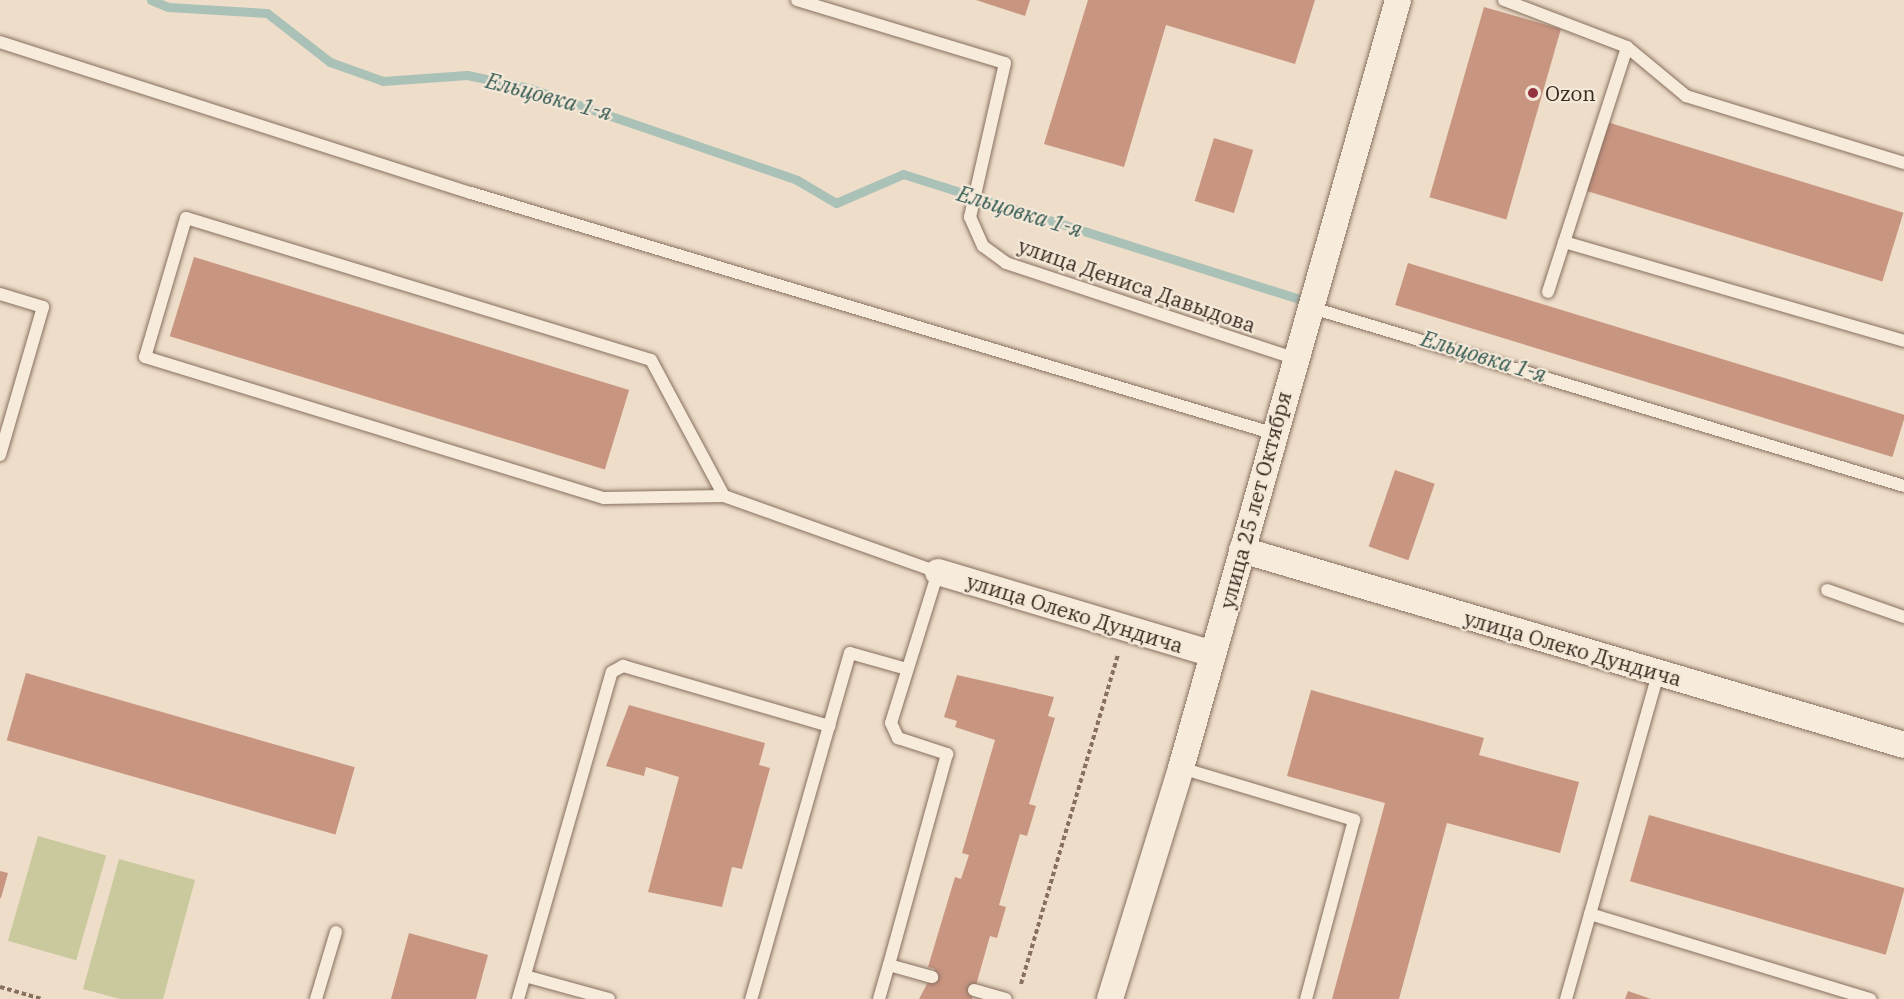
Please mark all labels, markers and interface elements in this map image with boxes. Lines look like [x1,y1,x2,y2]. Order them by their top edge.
water label: Ельцовка 1-я [483,67,615,125]
place label: Ozon [1545,80,1596,106]
marker: Ozon [1526,86,1540,100]
water label: Ельцовка 1-я [954,179,1086,243]
street label: улица Дениса Давыдова [1015,232,1259,338]
water label: Ельцовка 1-я [1418,324,1550,388]
street label: улица 25 лет Октября [1214,389,1296,611]
street label: улица Олеко Дундича [964,568,1186,658]
street label: улица Олеко Дундича [1461,605,1685,691]

